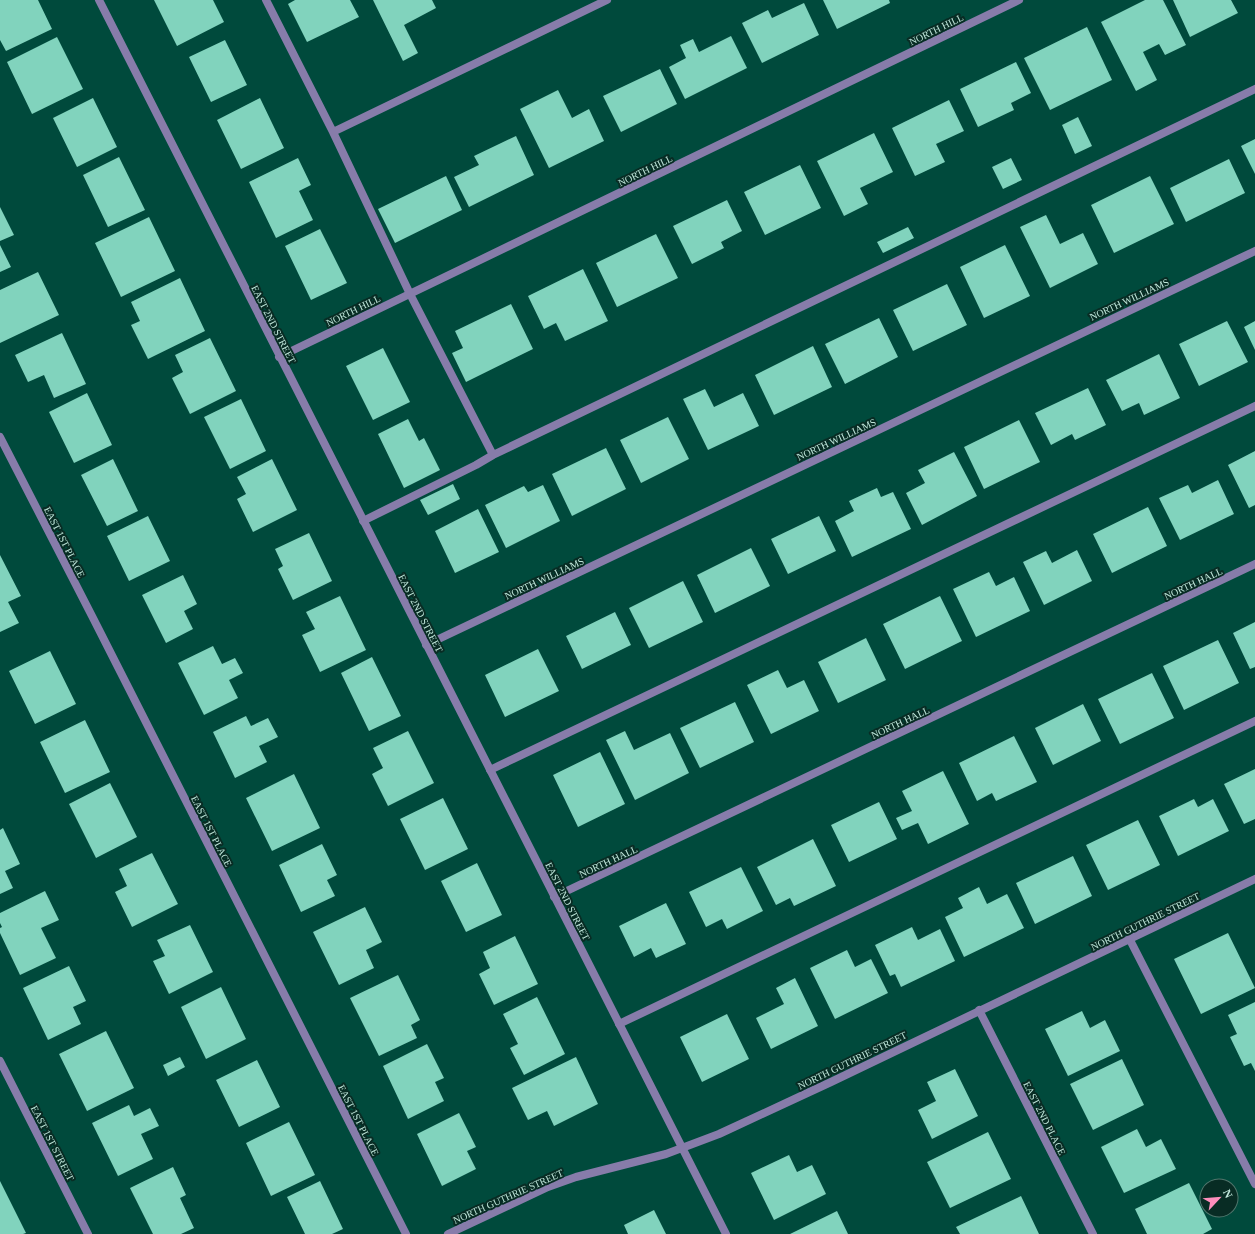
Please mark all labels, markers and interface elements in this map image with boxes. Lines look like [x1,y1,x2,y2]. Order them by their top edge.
street label: NORTH HILL [907,12,965,47]
street label: NORTH HILL [616,153,674,188]
street label: NORTH WILLIAMS [1088,276,1171,323]
street label: EAST 2ND STREET [249,283,298,365]
street label: NORTH HILL [324,293,382,328]
street label: NORTH WILLIAMS [795,416,878,463]
street label: EAST 1ST PLACE [42,505,87,579]
street label: NORTH WILLIAMS [503,555,586,602]
street label: NORTH HALL [1162,565,1224,602]
street label: EAST 2ND STREET [396,572,445,654]
street label: NORTH HALL [869,704,931,741]
street label: EAST 1ST PLACE [189,794,234,868]
street label: NORTH HALL [577,843,639,880]
street label: EAST 2ND STREET [543,860,592,942]
street label: NORTH GUTHRIE STREET [1089,890,1201,953]
street label: NORTH GUTHRIE STREET [796,1029,908,1092]
street label: EAST 2ND PLACE [1021,1080,1068,1157]
street label: EAST 1ST PLACE [336,1083,381,1157]
street label: EAST 1ST STREET [29,1104,76,1183]
street label: NORTH GUTHRIE STREET [451,1167,565,1226]
north arrow [1199,1178,1239,1218]
text: N [1221,1187,1235,1200]

